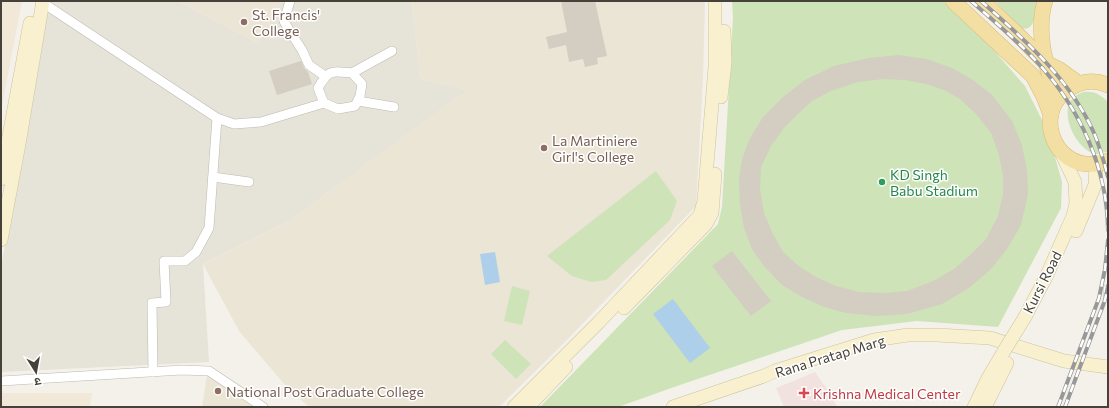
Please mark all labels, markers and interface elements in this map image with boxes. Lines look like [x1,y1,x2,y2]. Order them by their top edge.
place label: St. Francis' College [252,6,320,39]
marker: St. Francis' College [239,17,249,27]
place label: La Martiniere Girl's College [552,132,637,165]
marker: La Martiniere Girl's College [539,143,549,153]
place label: KD Singh Babu Stadium [890,166,978,199]
marker: KD Singh Babu Stadium [877,177,887,187]
street label: Kursi Road [1019,248,1065,316]
street label: Rana Pratap Marg [773,331,887,381]
north arrow [16,352,56,392]
text: उ [33,375,42,389]
place label: National Post Graduate College [226,383,424,400]
place label: Krishna Medical Center [813,385,961,402]
marker: National Post Graduate College [213,386,223,396]
marker: Krishna Medical Center [798,387,810,399]

